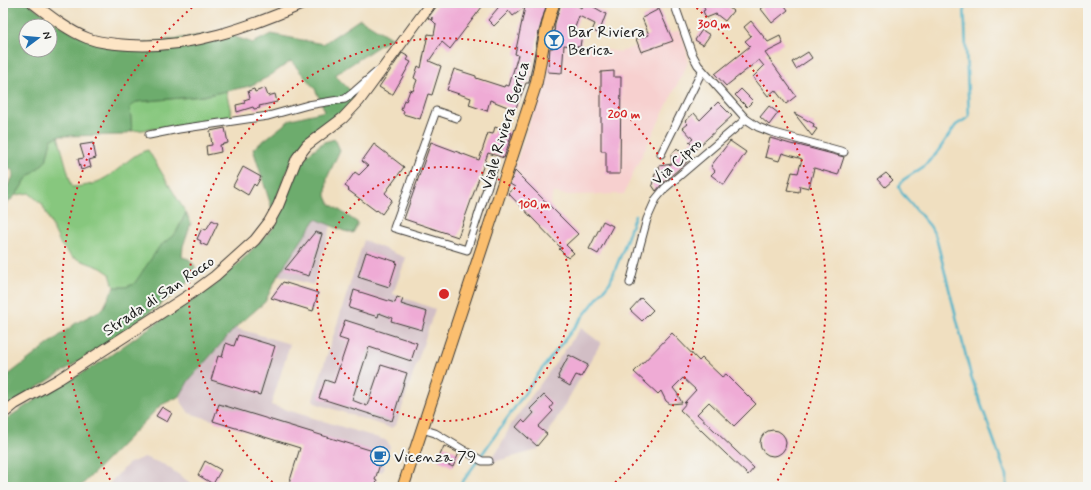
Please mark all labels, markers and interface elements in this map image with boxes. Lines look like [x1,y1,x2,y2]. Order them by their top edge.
text: 300 m [698,17,731,33]
north arrow [18,18,58,58]
place label: Bar Riviera Berica [568,22,645,61]
bar icon: Bar Riviera Berica [543,29,565,51]
text: N [39,30,54,41]
street label: Viale Riviera Berica [476,59,535,192]
text: 200 m [608,107,641,123]
street label: Via Cipro [647,134,707,190]
text: 100 m [518,197,551,213]
street label: Strada di San Rocco [99,251,219,341]
centre of rings [437,287,451,301]
cafe icon: Vicenza 79 [369,445,391,467]
place label: Vicenza 79 [394,447,476,468]

